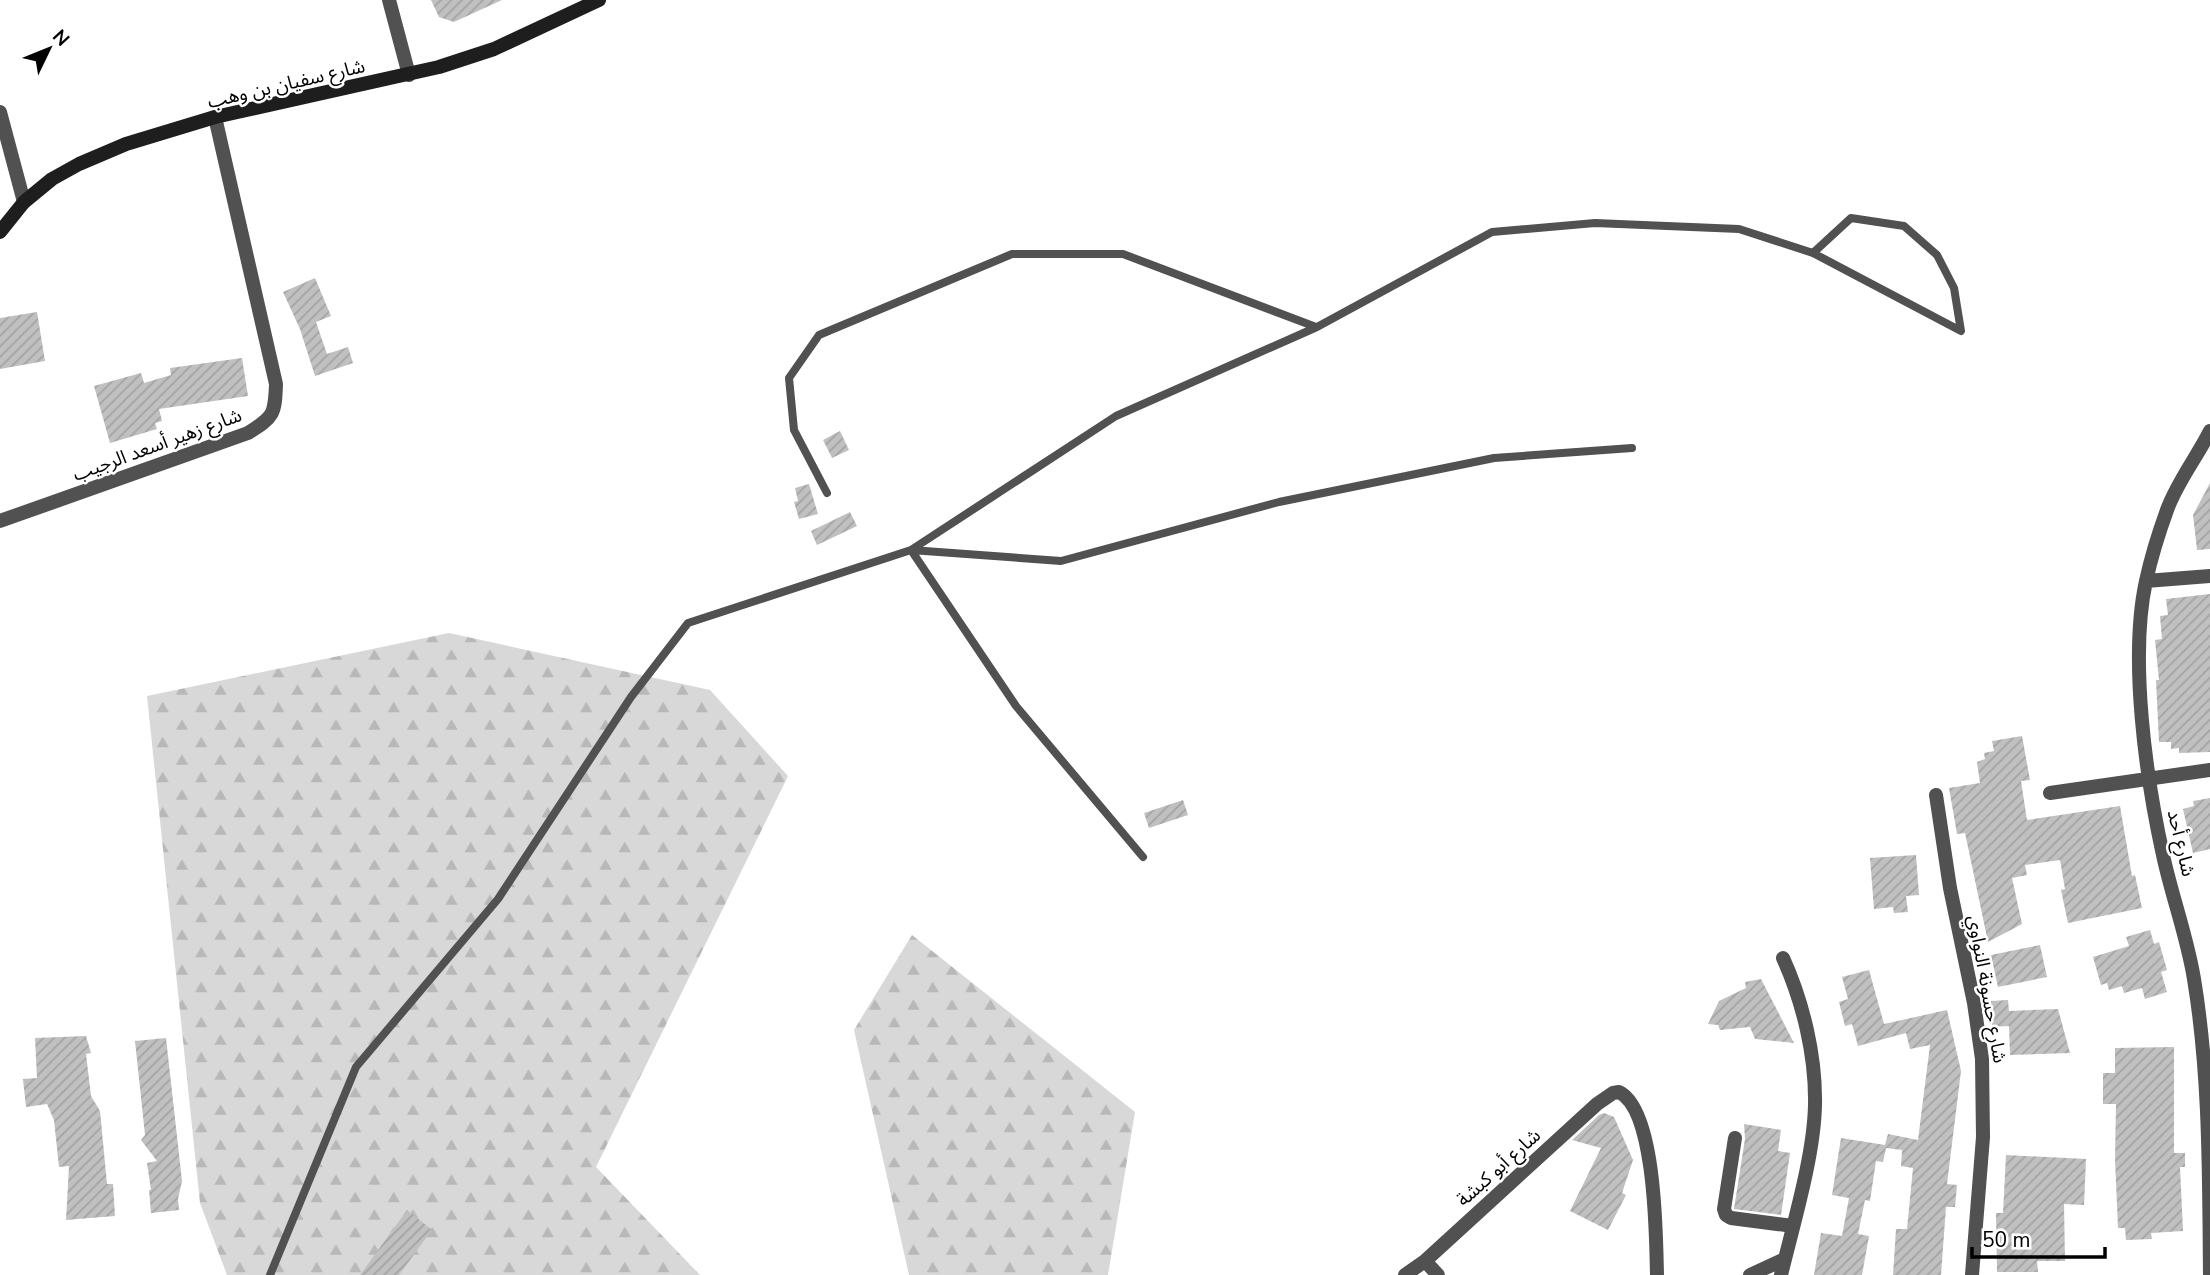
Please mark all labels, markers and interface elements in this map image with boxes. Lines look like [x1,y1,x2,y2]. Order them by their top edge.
north arrow [14,14,84,84]
text: N [46,24,75,52]
street label: شارع سفيان بن وهب [205,53,367,115]
street label: شارع زهير أسعد الرجيب [69,402,245,488]
street label: شارع أحد [2161,807,2201,879]
street label: شارع حسونة النواوي [1960,913,2013,1065]
street label: شارع أبو كبشة [1451,1123,1546,1213]
scale bar [1972,1216,2105,1260]
text: 50 m [1982,1226,2031,1254]

